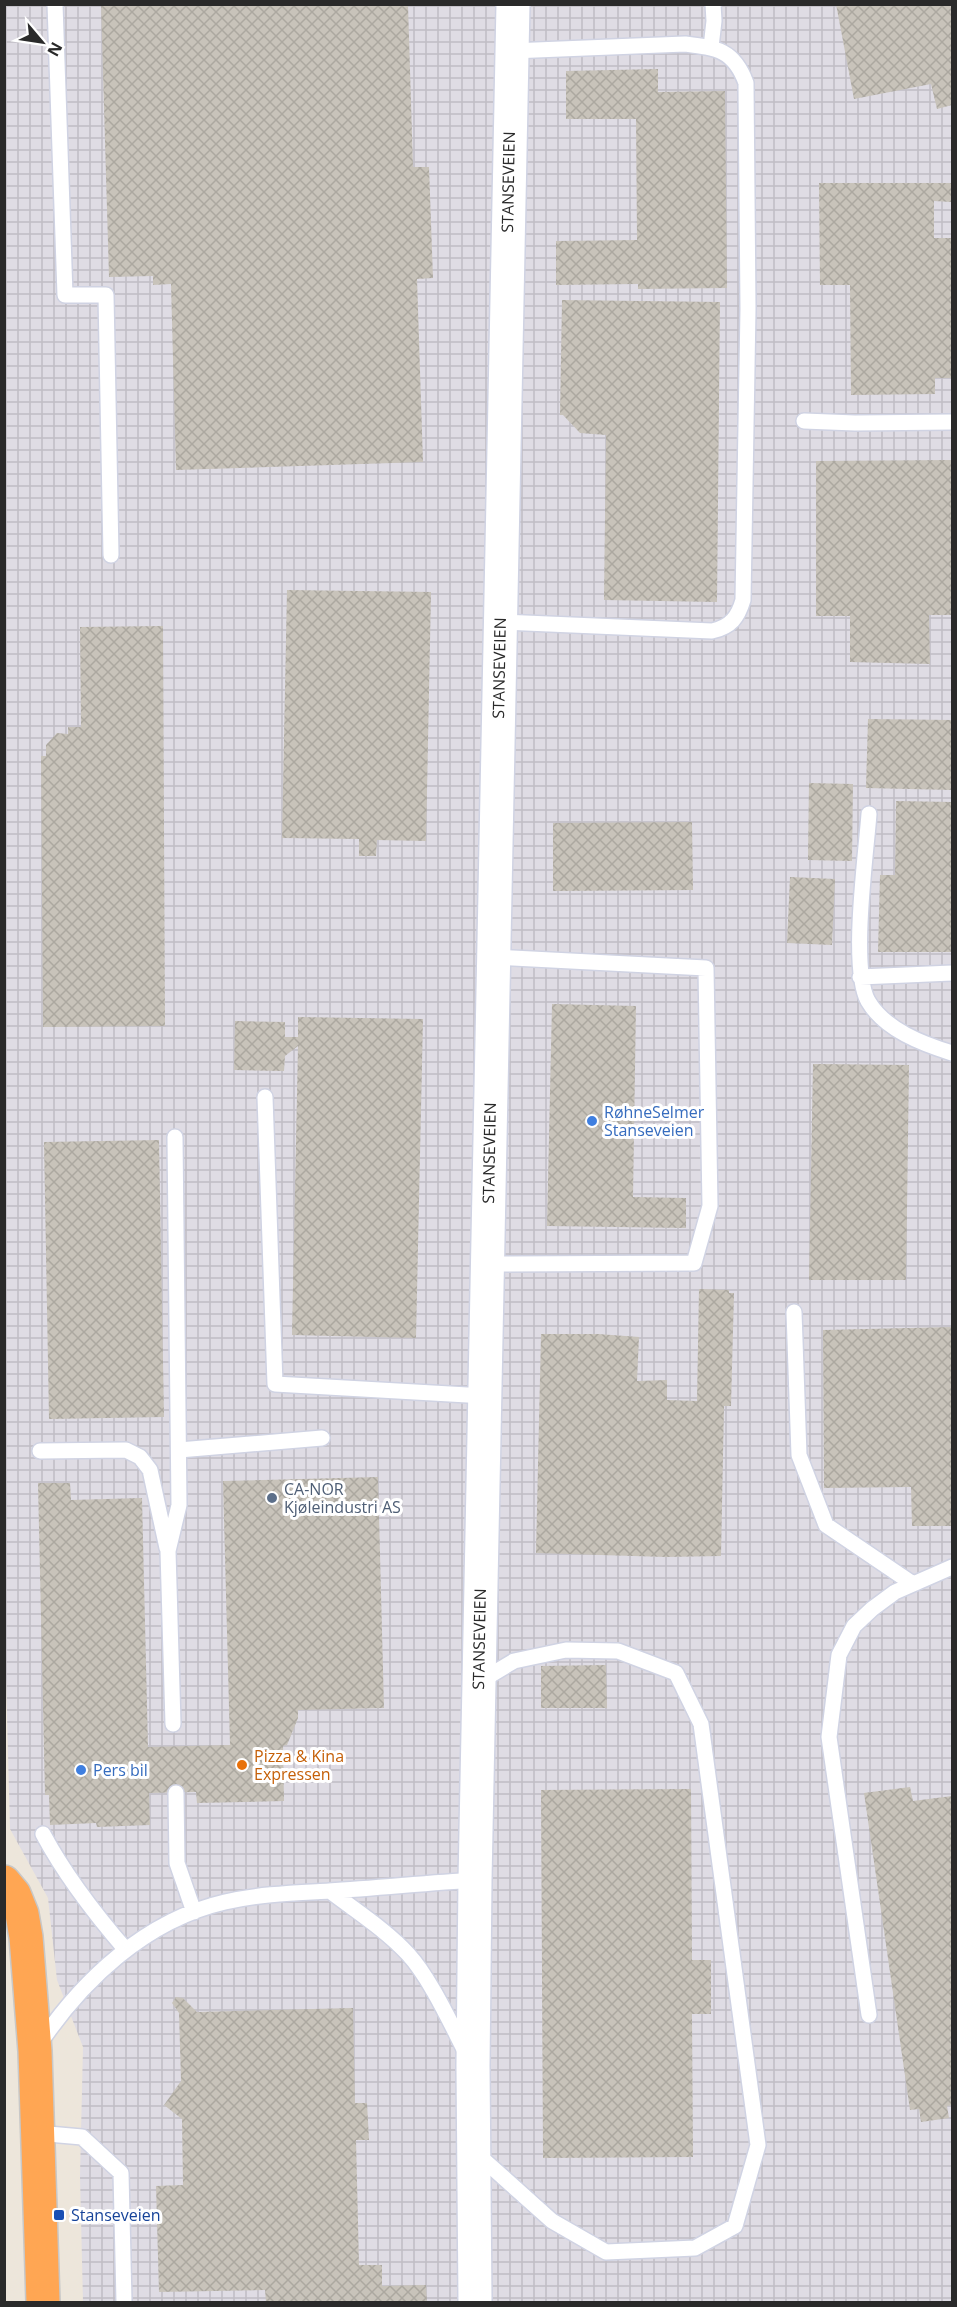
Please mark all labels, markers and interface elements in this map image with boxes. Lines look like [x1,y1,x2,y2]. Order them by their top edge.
north arrow [12,12,72,72]
text: N [42,38,68,60]
street label: STANSEVEIEN [496,131,520,233]
street label: STANSEVEIEN [487,617,511,719]
place label: RøhneSelmer Stanseveien [604,1101,705,1141]
street label: STANSEVEIEN [477,1102,501,1204]
marker: RøhneSelmer Stanseveien [585,1114,599,1128]
place label: CA-NOR Kjøleindustri AS [284,1478,401,1518]
marker: CA-NOR Kjøleindustri AS [265,1491,279,1505]
street label: STANSEVEIEN [467,1588,491,1690]
place label: Pizza & Kina Expressen [254,1745,344,1785]
marker: Pizza & Kina Expressen [235,1758,249,1772]
place label: Pers bil [93,1759,148,1781]
marker: Pers bil [74,1763,88,1777]
place label: Stanseveien [71,2204,161,2226]
marker: Stanseveien [52,2208,66,2222]

